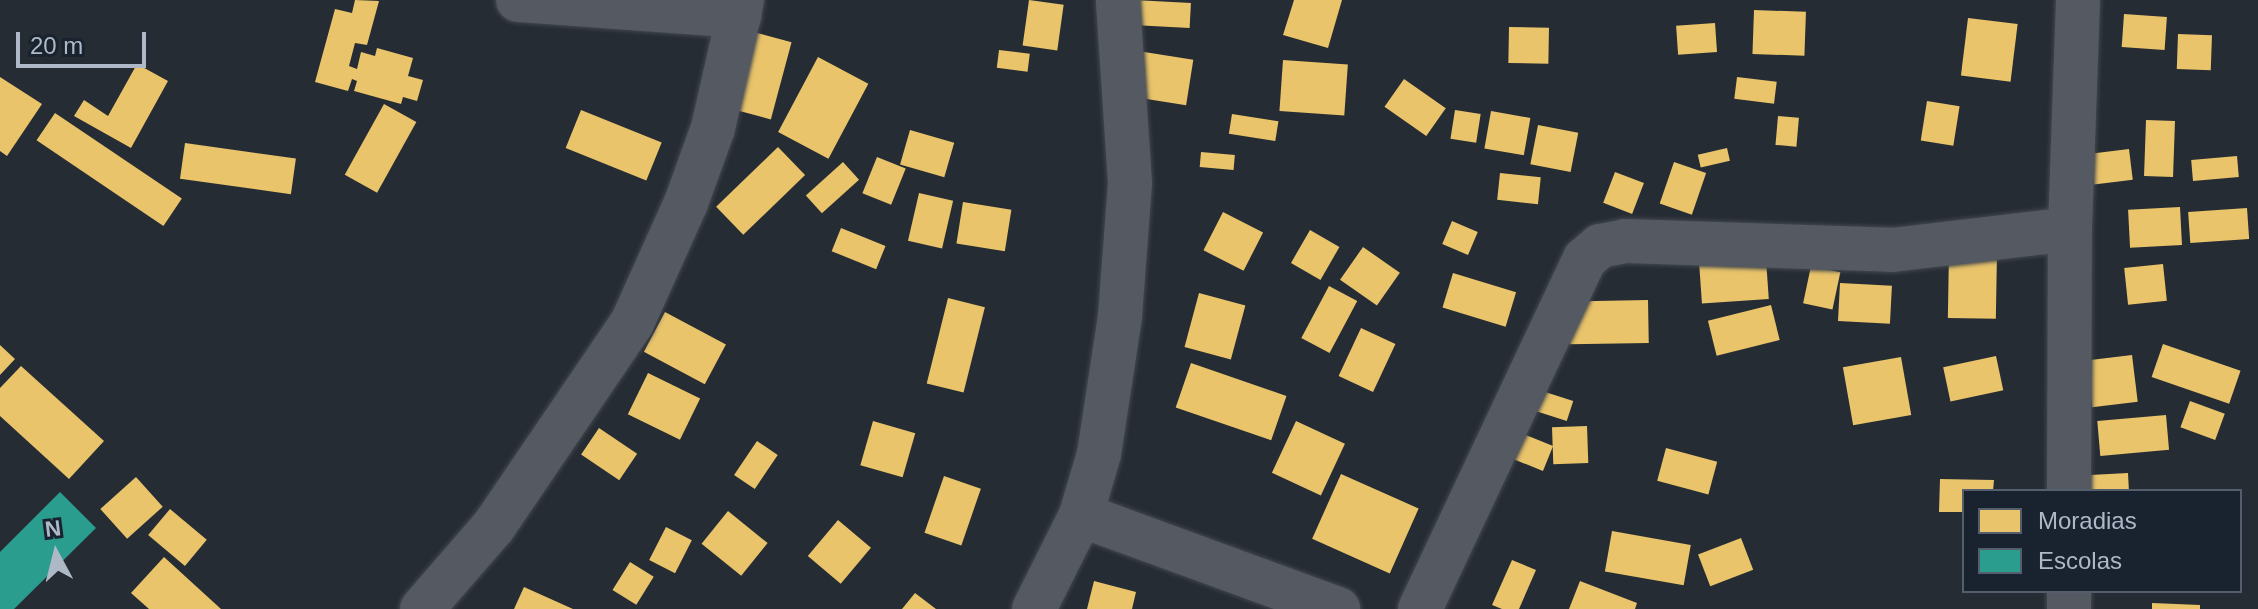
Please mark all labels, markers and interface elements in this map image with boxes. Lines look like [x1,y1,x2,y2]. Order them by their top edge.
scale bar [20,16,150,66]
text: 20 m [30,32,83,59]
legend [1962,489,2242,593]
text: Moradias [2038,507,2137,534]
north arrow [16,513,96,593]
text: N [44,515,62,542]
text: Escolas [2038,547,2122,574]

